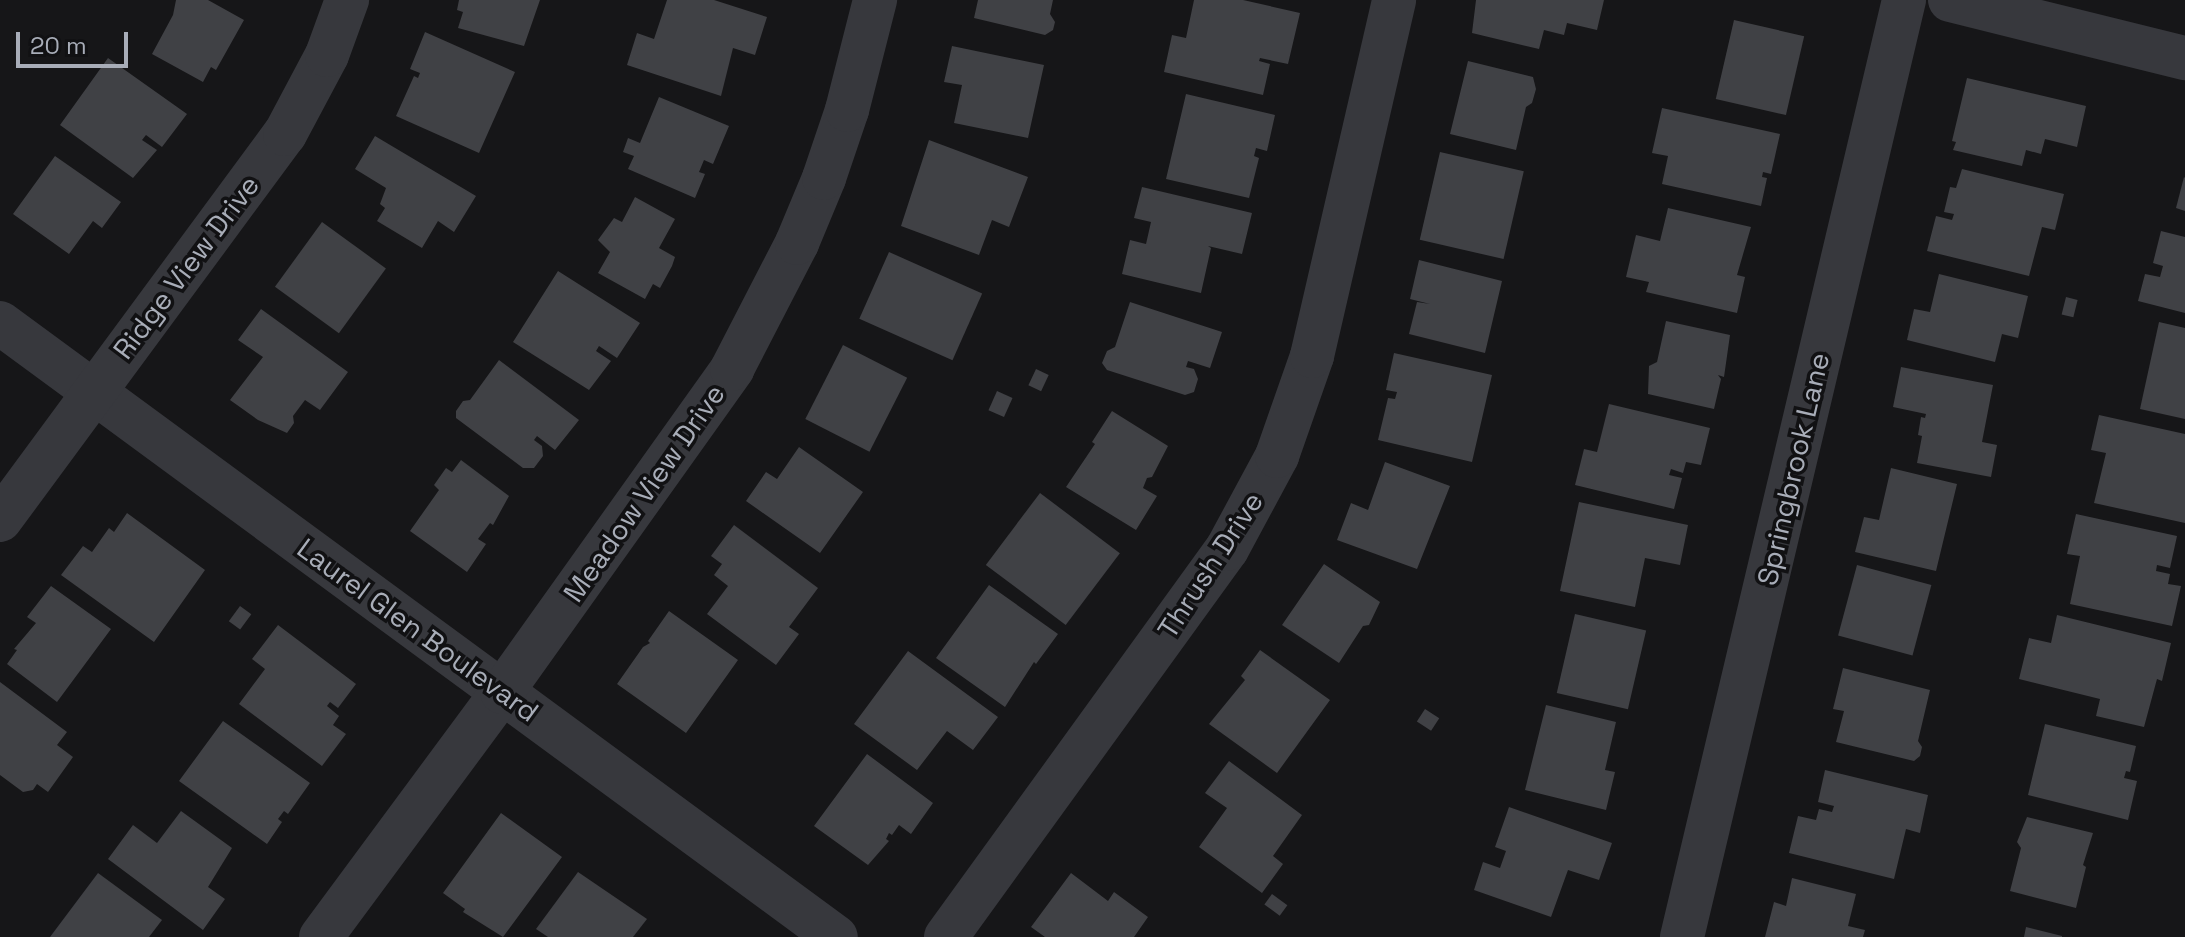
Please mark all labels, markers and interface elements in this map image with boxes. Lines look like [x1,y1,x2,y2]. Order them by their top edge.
scale bar [20,16,132,66]
text: 20 m [30,30,87,61]
street label: Ridge View Drive [106,168,266,366]
street label: Springbrook Lane [1750,349,1836,589]
street label: Meadow View Drive [556,378,732,608]
street label: Thrush Drive [1150,486,1270,644]
street label: Laurel Glen Boulevard [291,531,545,729]

